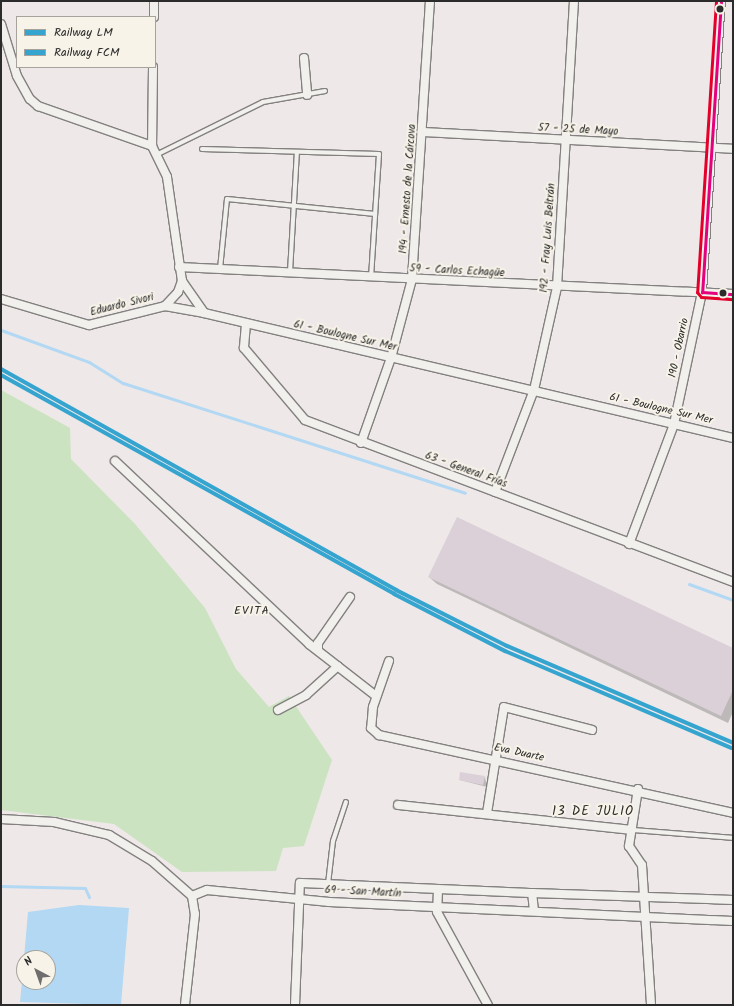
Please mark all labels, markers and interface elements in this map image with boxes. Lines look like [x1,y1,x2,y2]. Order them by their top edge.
unlabelled marker [715,4,725,14]
legend [16,16,156,68]
text: Railway LM [54,23,113,42]
text: Railway FCM [54,43,120,62]
street label: 57 - 25 de Mayo [538,121,618,139]
street label: 194 - Ernesto de la Cárcova [397,124,419,254]
street label: 192 - Fray Luis Beltrán [538,183,558,293]
street label: 59 - Carlos Echagüe [409,262,505,280]
unlabelled marker [718,288,728,298]
street label: Eduardo Sivori [89,291,155,319]
street label: 190 - Obarrio [666,317,692,379]
street label: 61 - Boulogne Sur Mer [292,318,398,354]
street label: 61 - Boulogne Sur Mer [608,391,714,427]
street label: 63 - General Frías [423,449,509,491]
district label: EVITA [234,604,270,618]
street label: Eva Duarte [493,741,545,765]
district label: 13 DE JULIO [552,804,634,820]
street label: 69 - San Martín [324,883,402,901]
north arrow [16,950,56,990]
text: N [20,953,37,971]

